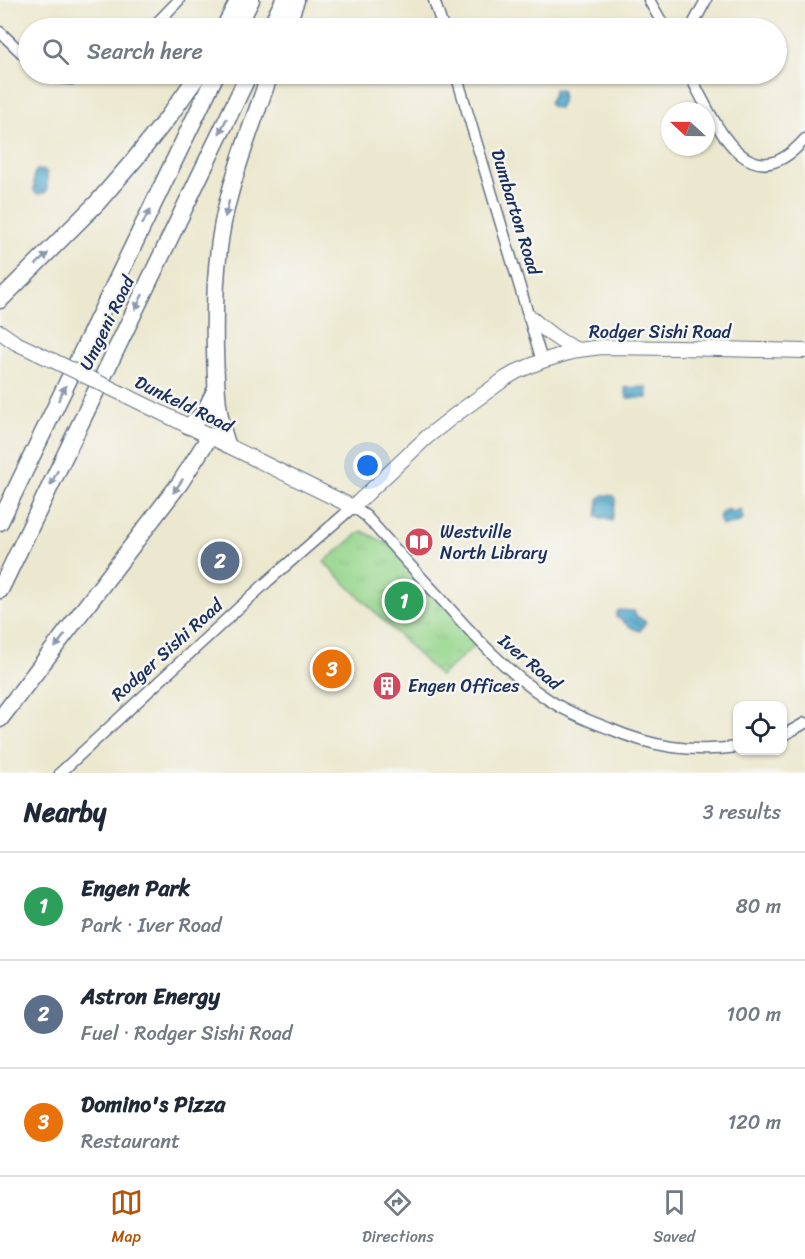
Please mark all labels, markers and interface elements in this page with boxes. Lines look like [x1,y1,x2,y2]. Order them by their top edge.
search box [18,18,787,84]
text: Search here [87,32,203,71]
icon: search [39,35,72,68]
north arrow [661,102,715,156]
one-way arrow [219,118,228,135]
street label: Dumbarton Road [482,145,551,280]
one-way arrow [221,200,231,218]
one-way arrow [142,209,151,226]
one-way arrow [34,252,49,266]
street label: Umgeni Road [70,269,144,376]
one-way arrow [134,293,143,310]
street label: Rodger Sishi Road [589,316,733,348]
street label: Dunkeld Road [129,366,240,442]
one-way arrow [56,384,66,402]
your location [353,451,382,480]
one-way arrow [49,469,59,486]
one-way arrow [172,477,184,493]
place label: Westville North Library [440,516,548,569]
library icon: Westville North Library [403,526,435,558]
pin: 2 [200,538,240,584]
pin: 1 [384,578,424,624]
street label: Rodger Sishi Road [103,590,232,709]
street label: Iver Road [490,625,570,699]
one-way arrow [54,632,66,648]
pin: 3 [312,646,352,692]
building icon: Engen Offices [371,670,403,702]
place label: Engen Offices [408,670,520,702]
map controls [733,701,787,755]
button: locate [733,701,787,755]
text: Nearby [24,789,106,835]
text: 3 results [703,795,781,830]
text: Engen Park [81,869,190,908]
text: 1 [39,889,48,924]
text: 80 m [736,889,781,924]
text: Park · Iver Road [81,908,222,943]
text: Astron Energy [81,977,220,1016]
text: 2 [38,997,49,1032]
text: 100 m [727,997,781,1032]
text: Fuel · Rodger Sishi Road [81,1016,292,1051]
text: Domino's Pizza [81,1085,225,1124]
text: 3 [38,1105,49,1140]
text: 120 m [728,1105,781,1140]
text: Restaurant [81,1124,180,1159]
tab: Map [110,1186,143,1251]
tab: Directions [362,1186,434,1251]
tab: Saved [653,1186,695,1251]

